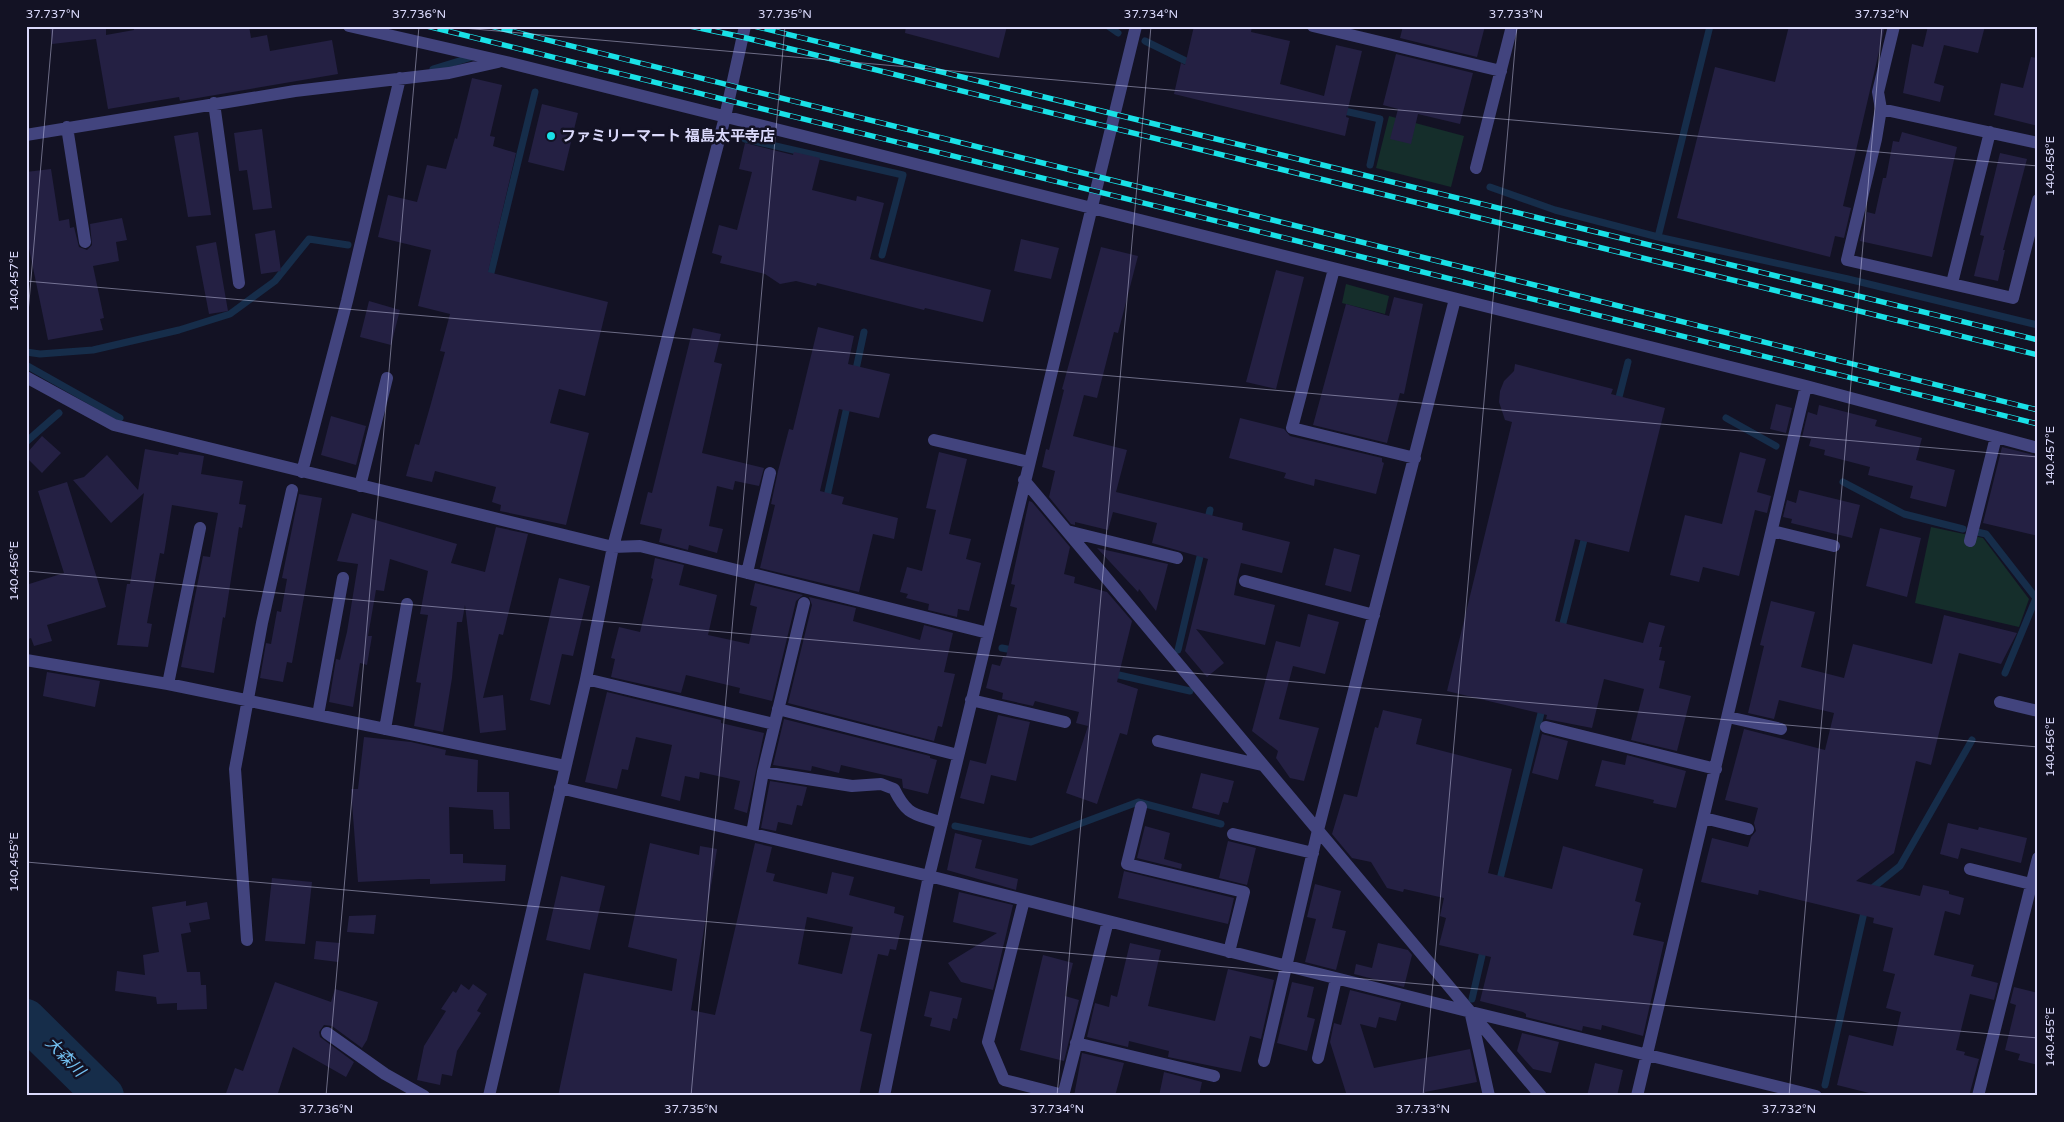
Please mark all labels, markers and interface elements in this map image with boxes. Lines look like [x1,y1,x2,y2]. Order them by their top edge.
text: 37.737°N [26,7,80,21]
text: 37.736°N [392,7,446,21]
text: 37.735°N [758,7,812,21]
text: 37.734°N [1124,7,1178,21]
text: 37.733°N [1489,7,1543,21]
text: 37.732°N [1855,7,1909,21]
place label: ファミリーマート 福島太平寺店 [561,127,775,145]
marker: ファミリーマート 福島太平寺店 [545,130,557,142]
text: 140.458°E [2043,136,2057,196]
text: 140.457°E [7,250,21,311]
text: 140.457°E [2043,425,2057,486]
text: 140.456°E [7,541,21,601]
text: 140.456°E [2043,717,2057,777]
text: 140.455°E [7,832,21,892]
text: 140.455°E [2043,1007,2057,1067]
water label: 大森川 [41,1033,90,1082]
text: 37.736°N [299,1102,353,1116]
text: 37.735°N [664,1102,718,1116]
text: 37.734°N [1030,1102,1084,1116]
text: 37.733°N [1396,1102,1450,1116]
text: 37.732°N [1762,1102,1816,1116]

